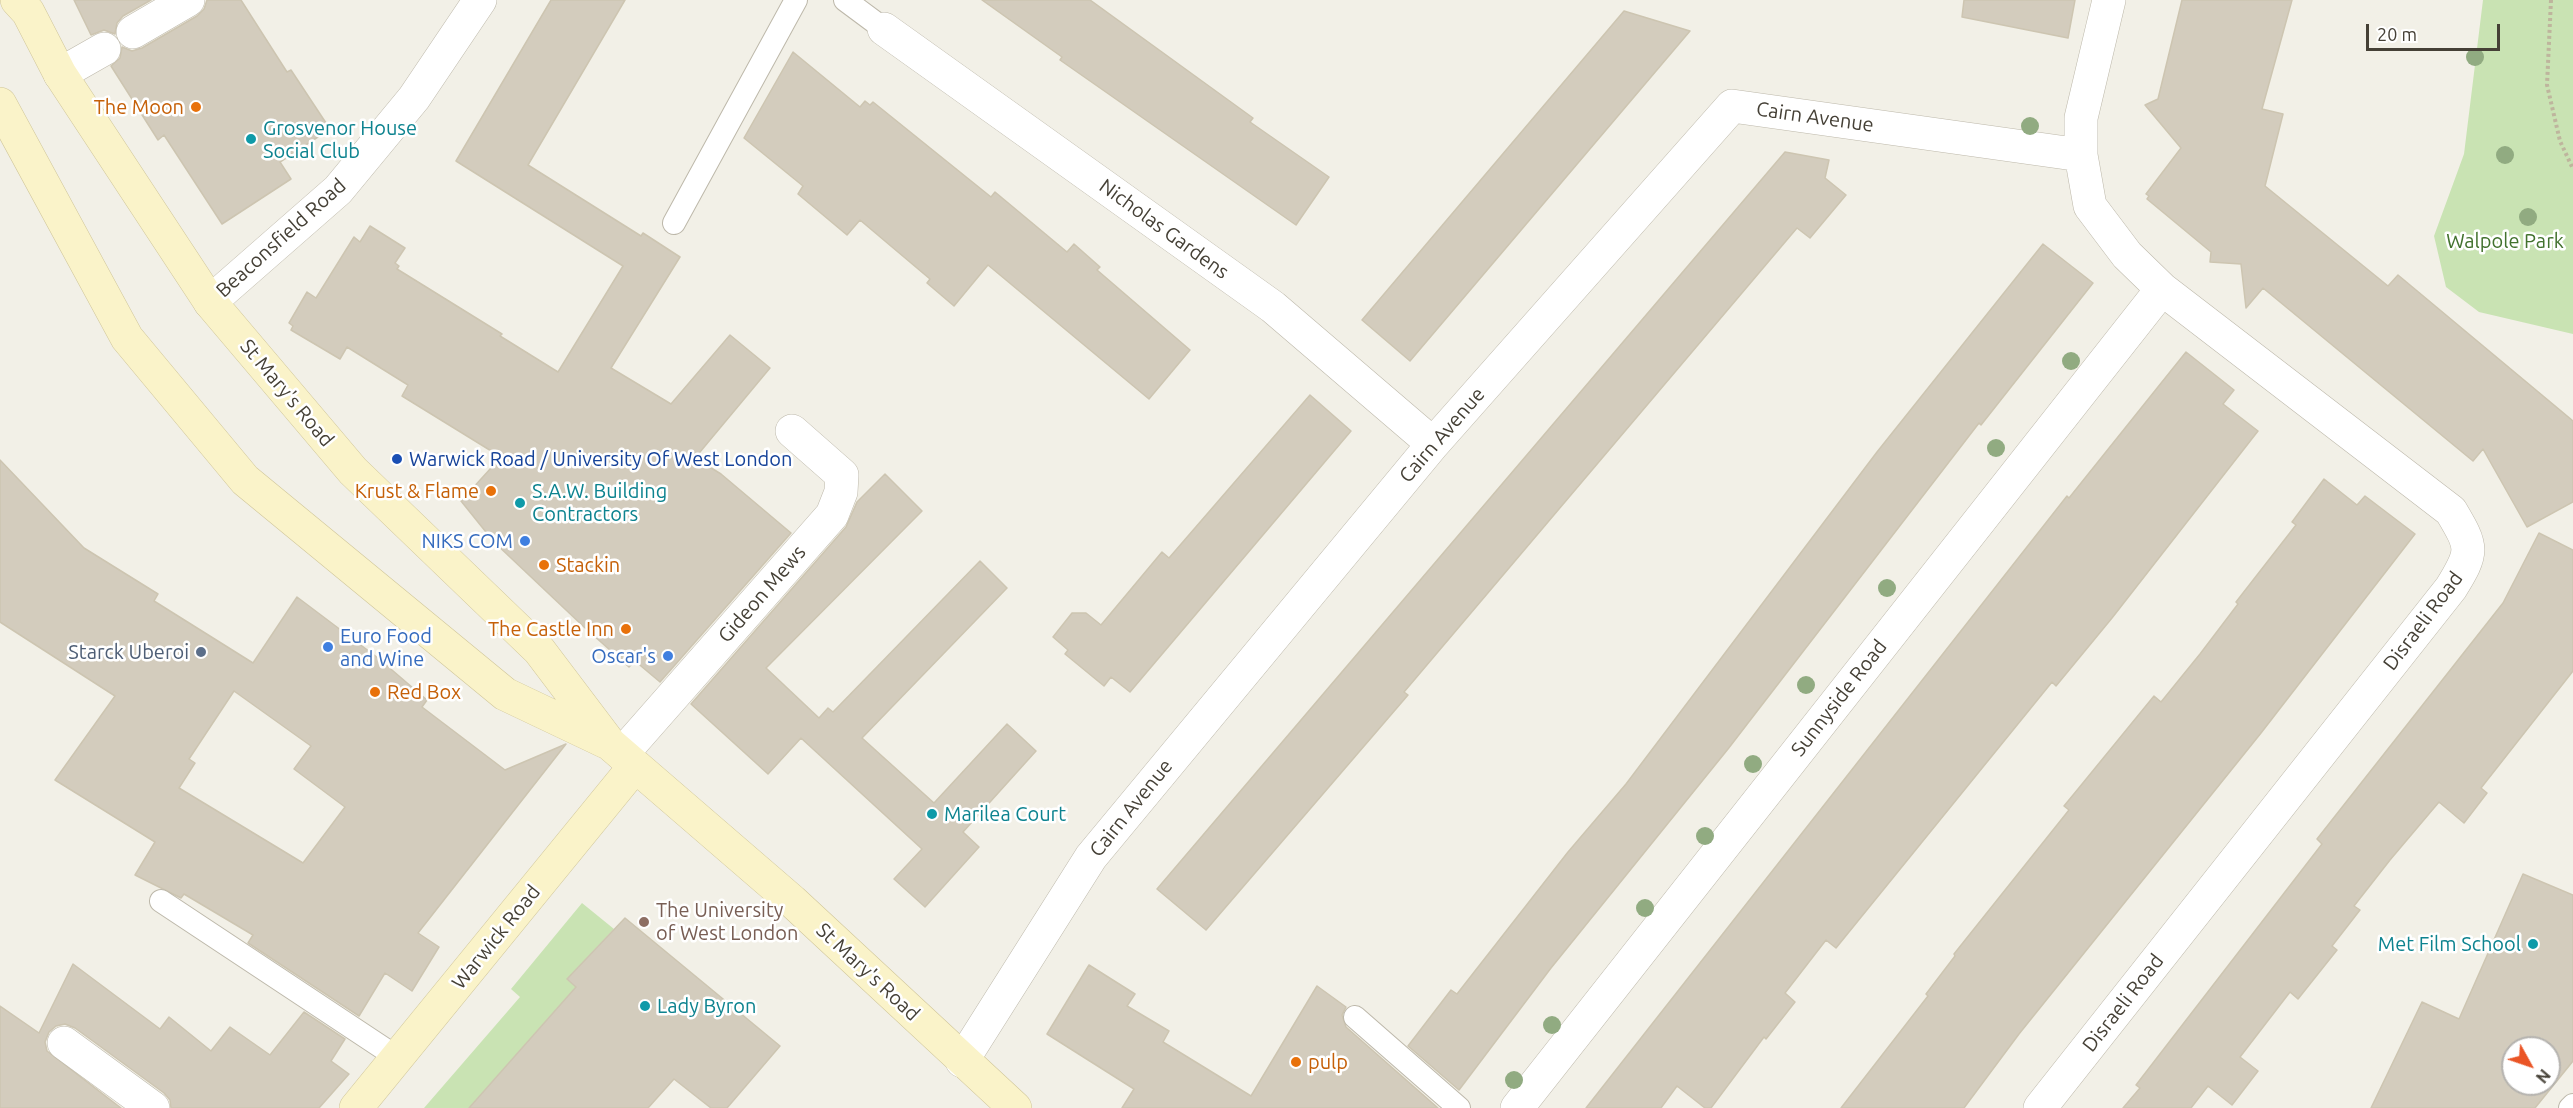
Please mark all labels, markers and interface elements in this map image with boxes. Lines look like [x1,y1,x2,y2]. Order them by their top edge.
scale bar [2369,12,2502,50]
text: 20 m [2377,24,2417,44]
place label: The Moon [94,95,184,119]
street label: Cairn Avenue [1755,97,1875,137]
marker: The Moon [189,100,203,114]
place label: Grosvenor House Social Club [263,116,417,163]
marker: Grosvenor House Social Club [244,132,258,146]
street label: Beaconsfield Road [211,173,351,303]
street label: Nicholas Gardens [1095,174,1233,284]
park label: Walpole Park [2446,229,2564,253]
street label: St Mary's Road [235,335,339,451]
street label: Cairn Avenue [1394,382,1490,488]
place label: Warwick Road / University Of West London [409,447,792,471]
marker: Warwick Road / University Of West London [390,452,404,466]
place label: Krust & Flame [355,479,479,503]
place label: S.A.W. Building Contractors [532,479,667,526]
marker: Krust & Flame [484,484,498,498]
marker: S.A.W. Building Contractors [513,496,527,510]
place label: NIKS COM [421,529,513,553]
marker: NIKS COM [518,534,532,548]
street label: Gideon Mews [713,540,811,648]
place label: Stackin [556,553,620,577]
marker: Stackin [537,558,551,572]
street label: Disraeli Road [2378,567,2468,675]
place label: The Castle Inn [488,617,614,641]
marker: The Castle Inn [619,622,633,636]
place label: Euro Food and Wine [340,624,432,671]
street label: Sunnyside Road [1786,635,1892,761]
place label: Starck Uberoi [68,640,189,664]
marker: Euro Food and Wine [321,640,335,654]
place label: Oscar's [591,644,656,668]
marker: Starck Uberoi [194,645,208,659]
marker: Oscar's [661,649,675,663]
place label: Red Box [387,680,461,704]
marker: Red Box [368,685,382,699]
street label: Cairn Avenue [1084,754,1178,862]
place label: Marilea Court [944,802,1066,826]
marker: Marilea Court [925,807,939,821]
street label: Warwick Road [447,880,545,994]
place label: The University of West London [656,898,798,945]
marker: The University of West London [637,915,651,929]
street label: St Mary's Road [811,918,925,1026]
place label: Met Film School [2378,932,2521,956]
marker: Met Film School [2526,937,2540,951]
street label: Disraeli Road [2077,949,2169,1057]
place label: Lady Byron [657,994,756,1018]
marker: Lady Byron [638,999,652,1013]
north arrow [2501,1036,2561,1096]
place label: pulp [1308,1050,1348,1074]
marker: pulp [1289,1055,1303,1069]
text: N [2533,1066,2554,1087]

